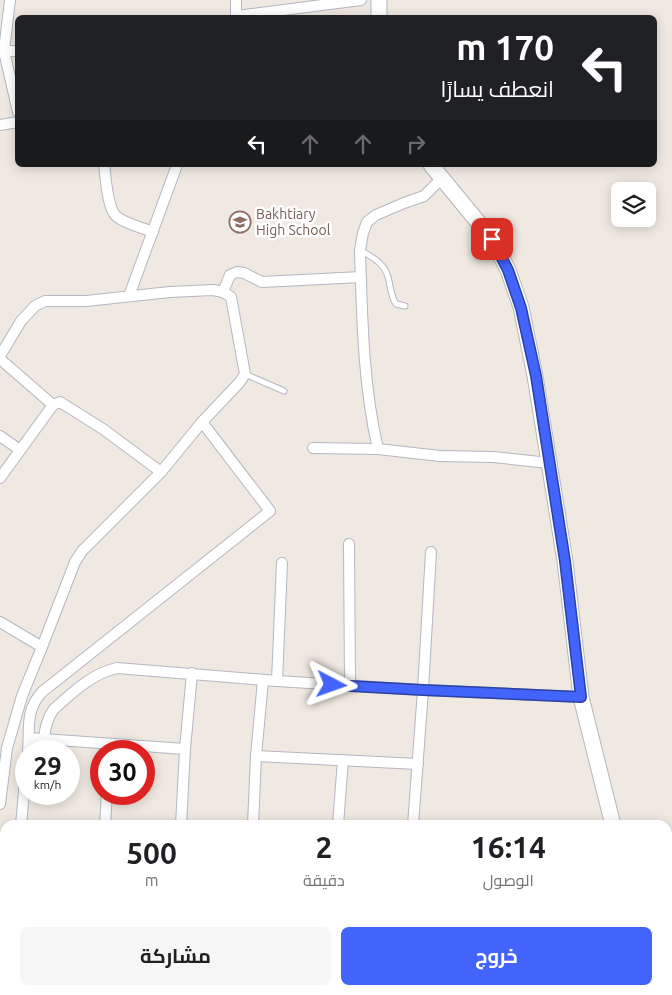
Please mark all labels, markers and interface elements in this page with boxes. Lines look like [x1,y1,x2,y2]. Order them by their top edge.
text: 170 m [456,27,554,67]
icon: left [572,35,637,100]
text: انعطف يسارًا [441,76,554,101]
icon: left [243,130,271,158]
icon: ahead [296,130,324,158]
icon: ahead [349,130,377,158]
icon: right [402,130,430,158]
map controls [611,182,656,227]
button: layers [611,182,656,227]
place label: Bakhtiary High School [256,206,331,238]
school or university icon: Bakhtiary High School [228,210,252,234]
pin [471,218,513,260]
icon: arrive [478,225,506,253]
position arrow [305,658,357,710]
speed limit sign: 30 [90,740,155,805]
text: 29 [33,752,62,780]
text: km/h [34,778,61,791]
text: 2 [315,830,332,864]
text: 16:14 [471,830,546,864]
text: 500 [126,836,177,870]
text: m [145,871,158,889]
text: دقيقة [303,871,345,889]
text: الوصول [483,871,534,889]
button: مشاركة [20,927,331,985]
button: خروج [341,927,652,985]

